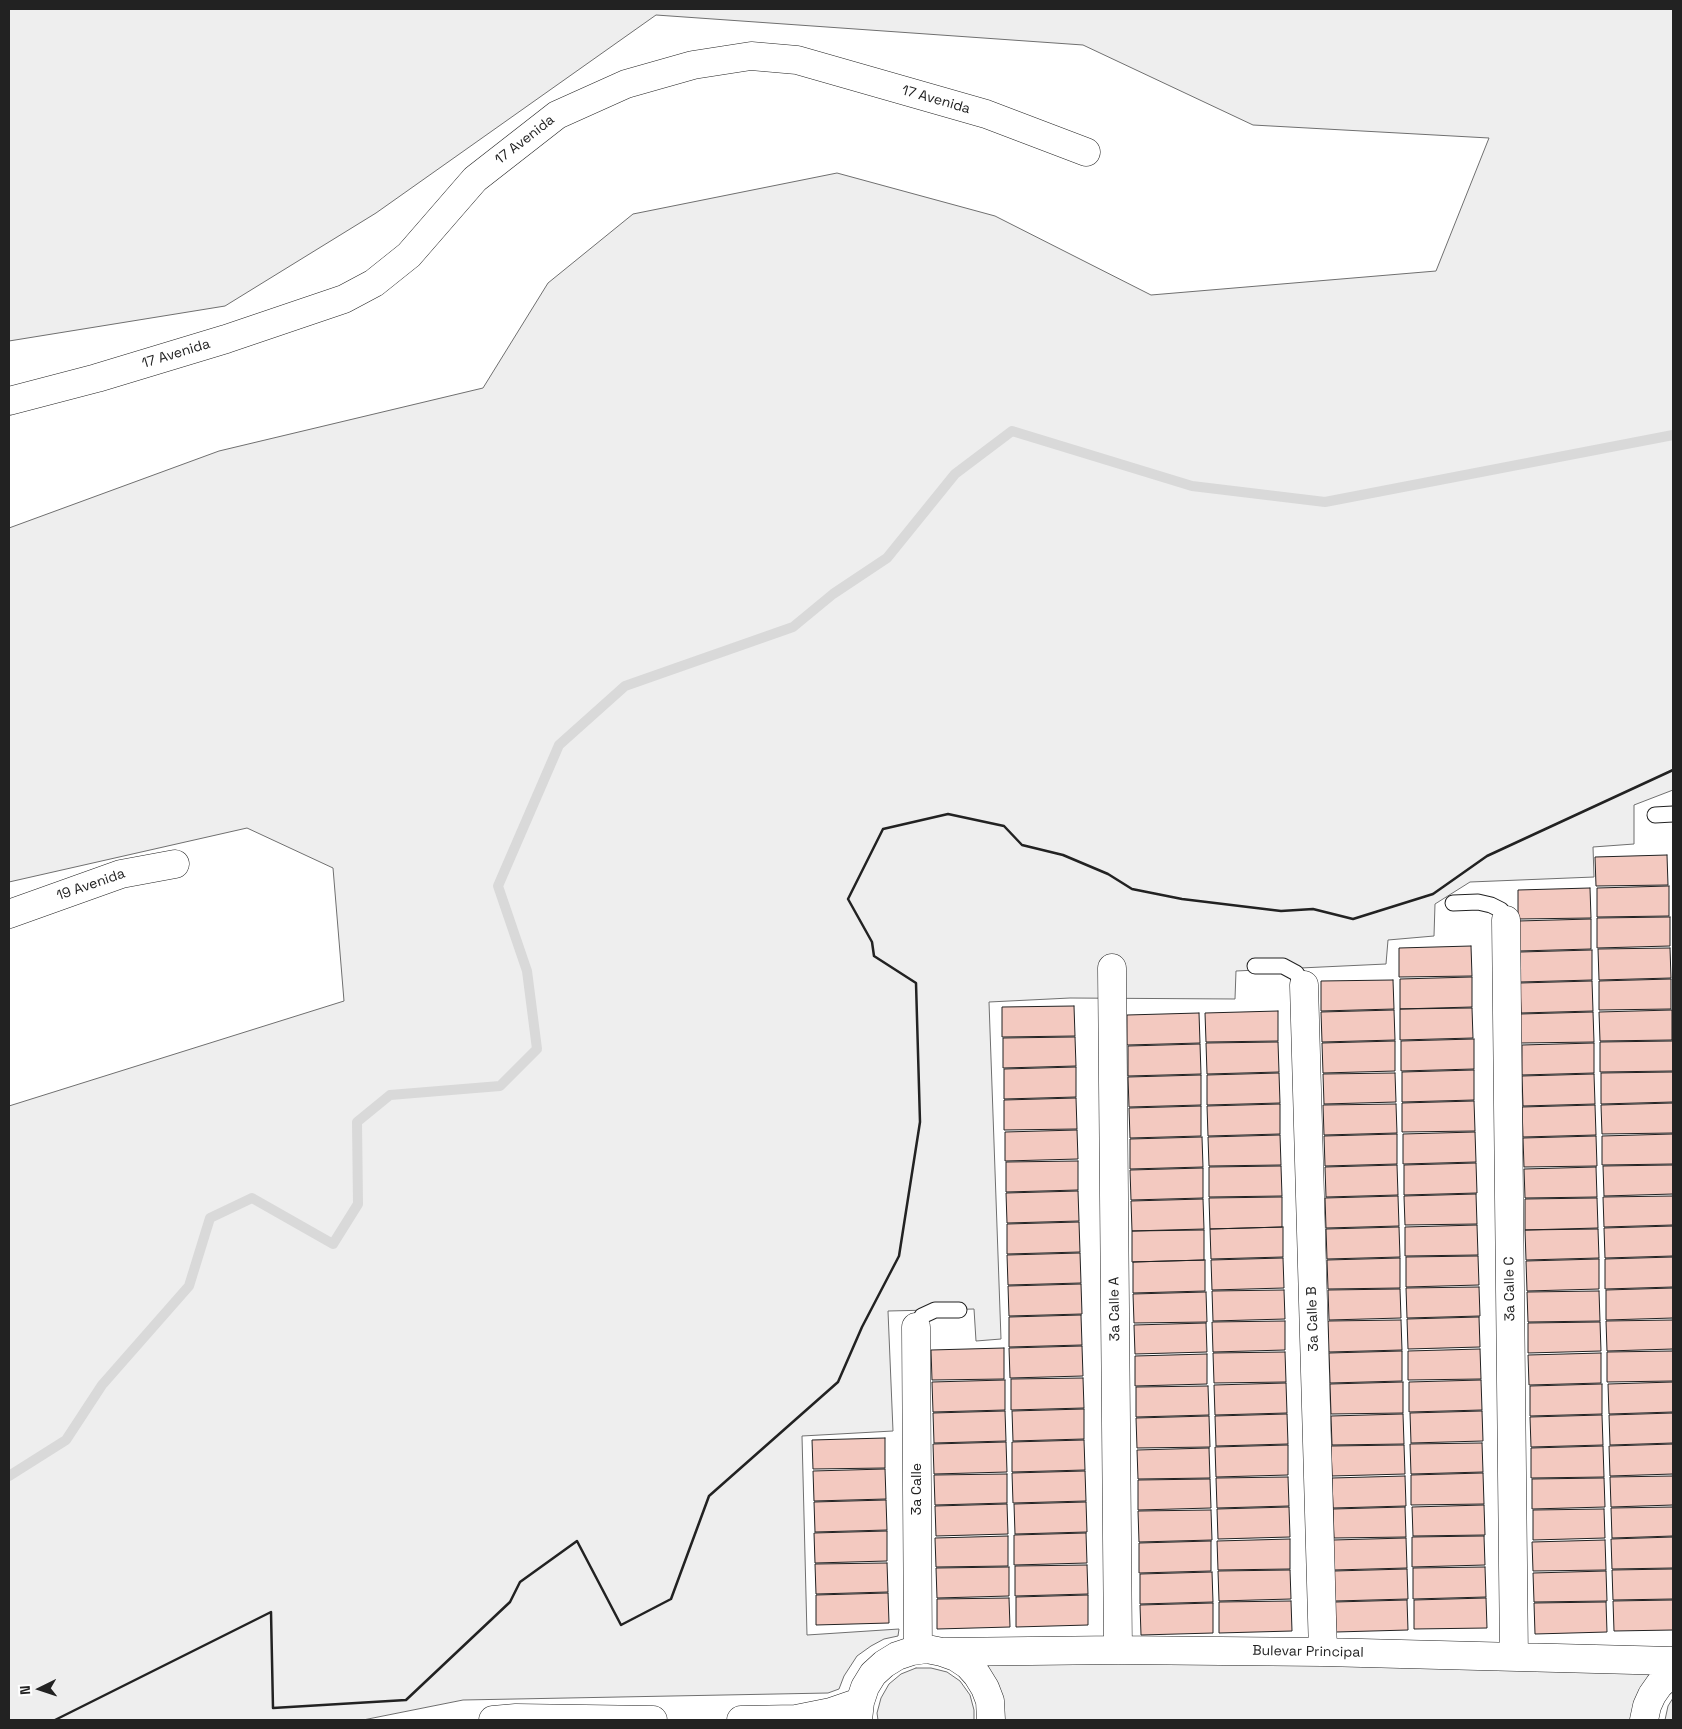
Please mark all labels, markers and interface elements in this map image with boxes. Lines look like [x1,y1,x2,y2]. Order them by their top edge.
street label: 17 Avenida [900,82,972,118]
street label: 17 Avenida [492,112,558,168]
street label: 17 Avenida [140,336,212,372]
street label: 19 Avenida [55,865,127,905]
street label: 3a Calle C [1501,1256,1519,1322]
street label: 3a Calle A [1106,1277,1124,1341]
street label: 3a Calle B [1303,1286,1323,1352]
street label: 3a Calle [909,1463,925,1515]
street label: Bulevar Principal [1252,1643,1364,1661]
north arrow [15,1664,65,1714]
text: N [16,1685,34,1695]

